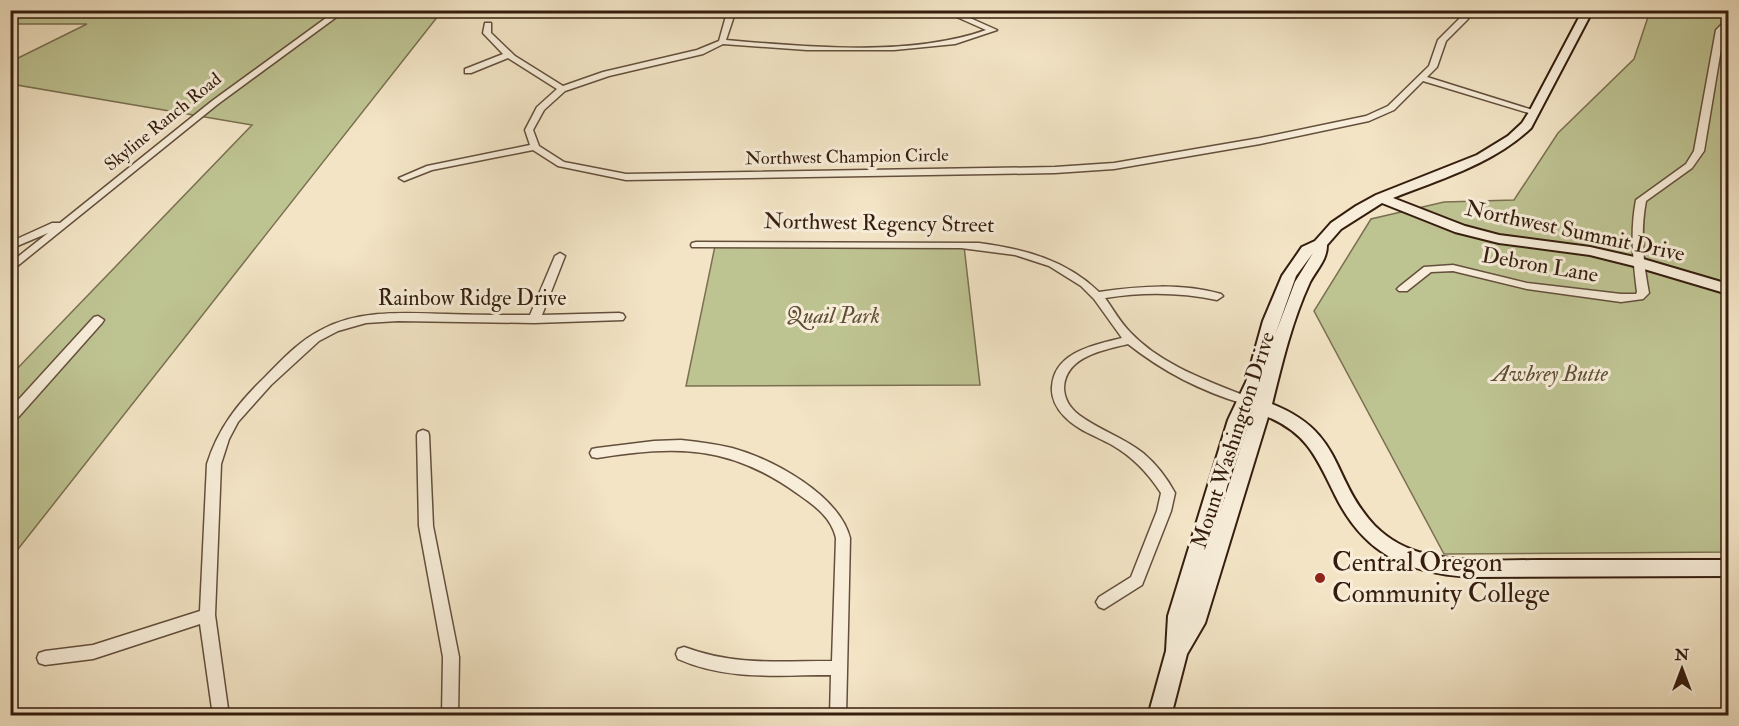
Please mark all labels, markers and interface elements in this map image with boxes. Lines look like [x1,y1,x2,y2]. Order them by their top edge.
street label: Skyline Ranch Road [100,68,226,176]
street label: Northwest Champion Circle [745,144,949,170]
street label: Northwest Summit Drive [1463,194,1687,268]
street label: Northwest Regency Street [763,207,995,239]
street label: Debron Lane [1479,241,1601,289]
street label: Rainbow Ridge Drive [378,284,566,312]
park label: Quail Park [786,302,880,330]
street label: Mount Washington Drive [1185,328,1281,552]
park label: Awbrey Butte [1490,360,1609,388]
place label: Central Oregon Community College [1332,546,1550,610]
marker: Central Oregon Community College [1313,571,1327,585]
north arrow [1652,639,1712,699]
text: N [1674,645,1690,665]

